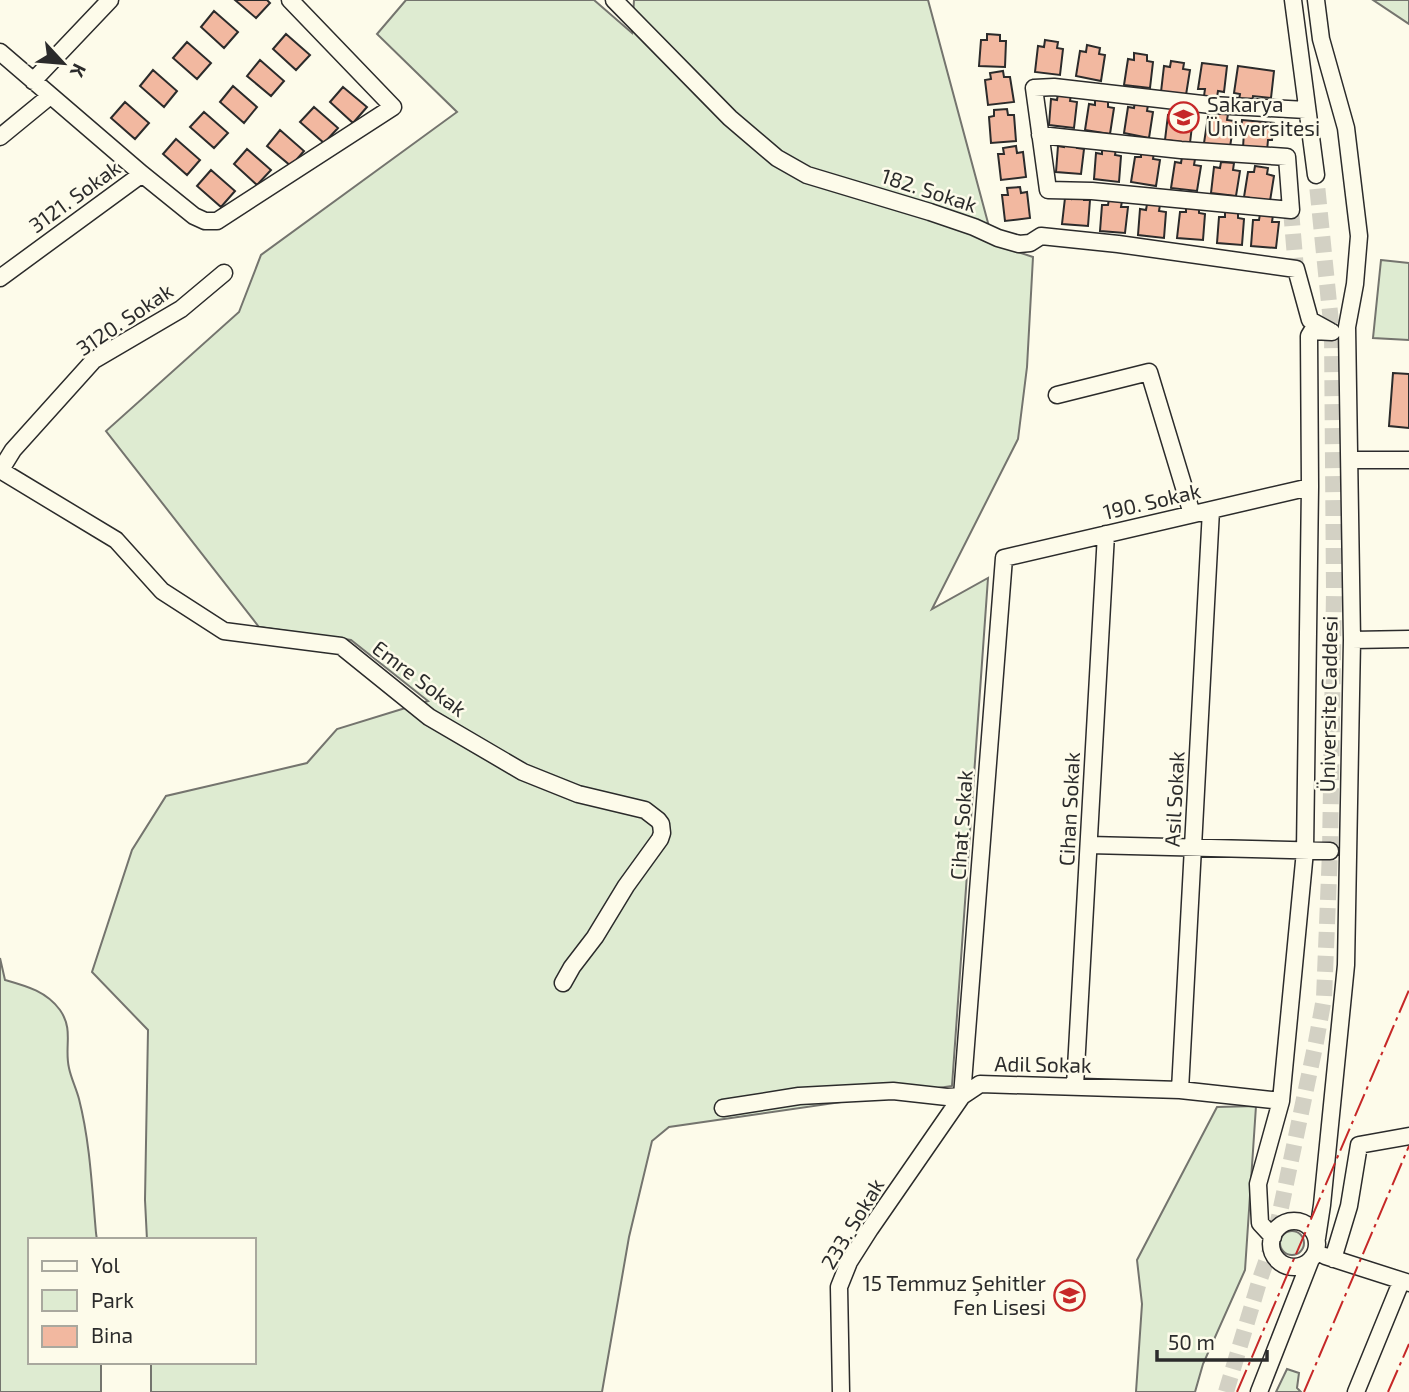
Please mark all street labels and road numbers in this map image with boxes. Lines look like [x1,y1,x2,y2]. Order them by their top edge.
street label: 3121. Sokak [24,154,125,237]
street label: 182. Sokak [879,162,981,217]
street label: 3120. Sokak [71,277,177,360]
street label: 190. Sokak [1101,477,1203,524]
street label: Üniversite Caddesi [1313,615,1342,793]
street label: Emre Sokak [368,634,472,721]
street label: Asil Sokak [1159,750,1189,847]
street label: Cihan Sokak [1053,751,1084,867]
street label: Cihat Sokak [944,769,977,881]
street label: Adil Sokak [994,1050,1092,1077]
street label: 233. Sokak [815,1173,889,1273]

